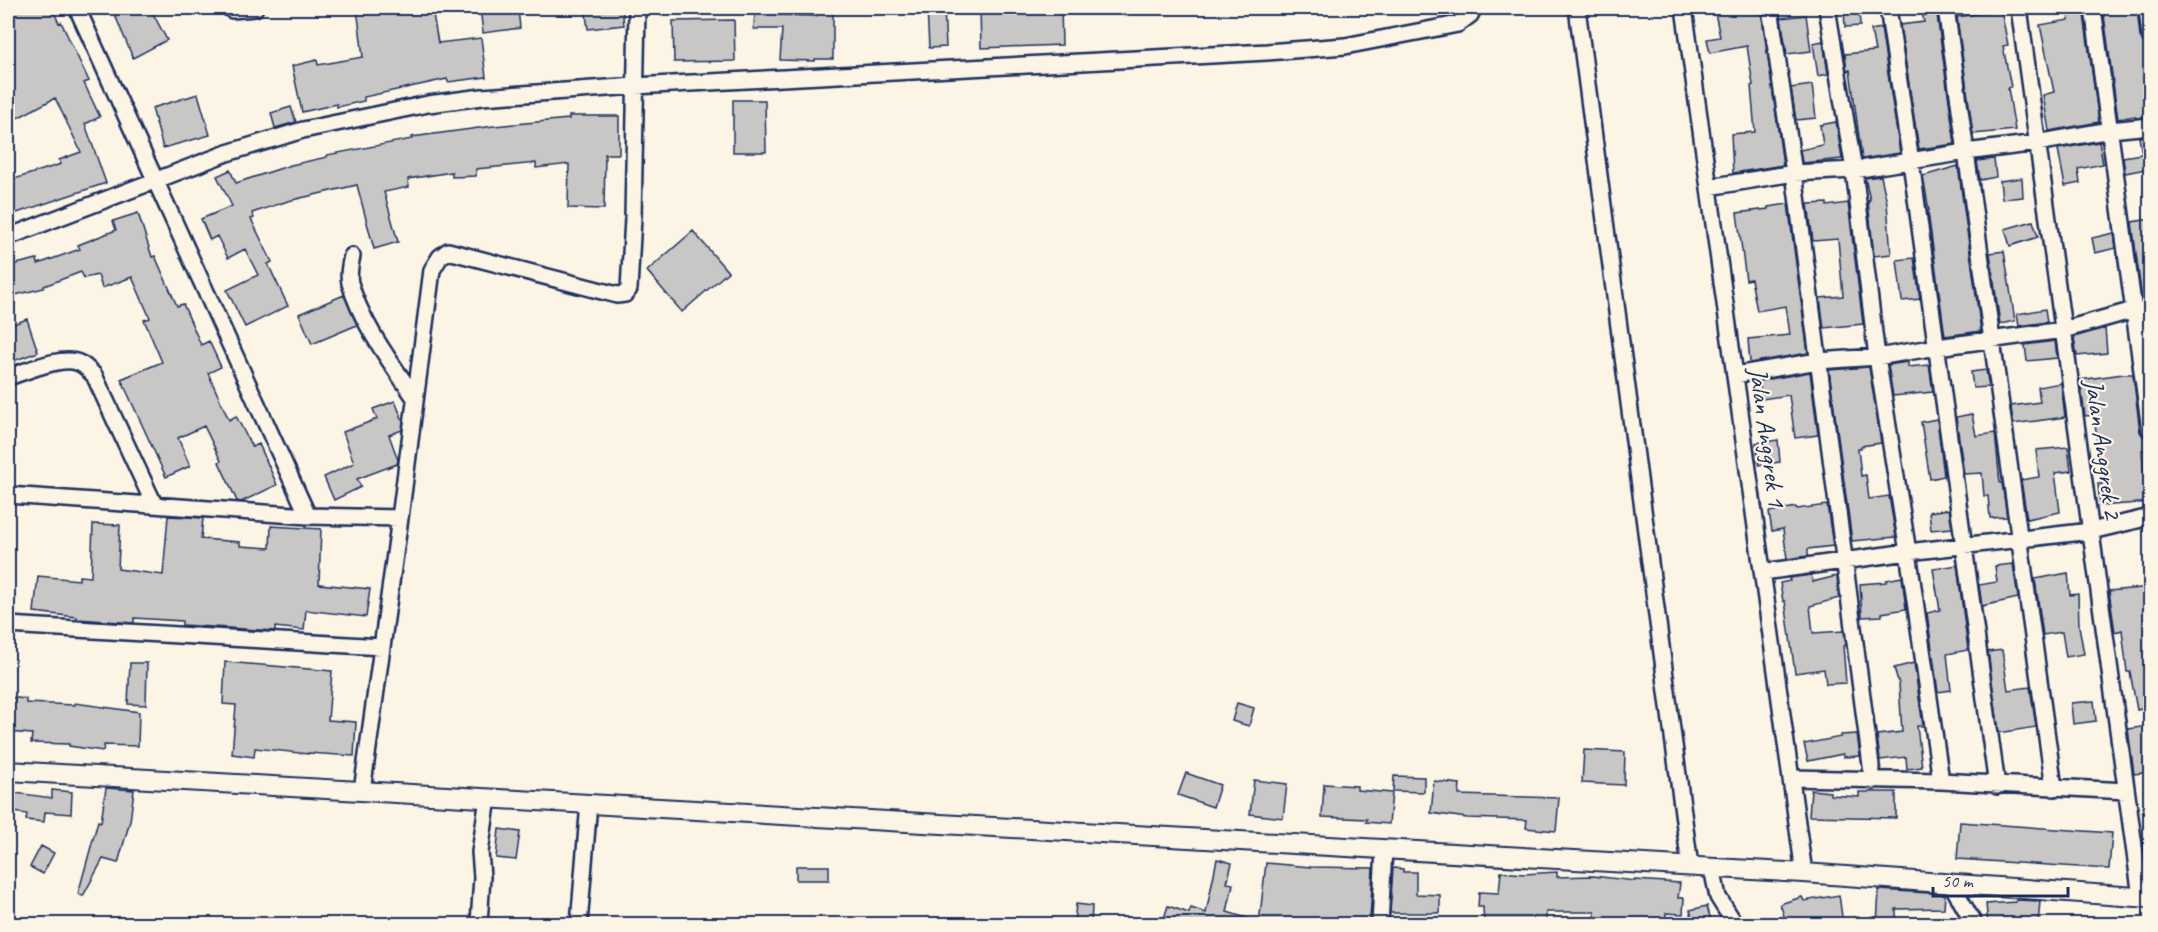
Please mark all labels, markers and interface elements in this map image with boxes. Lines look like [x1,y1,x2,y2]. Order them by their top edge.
street label: Jalan Anggrek 1 [1741,363,1794,510]
street label: Jalan Anggrek 2 [2077,375,2130,523]
scale bar [1933,860,2068,898]
text: 50 m [1942,870,1975,892]

